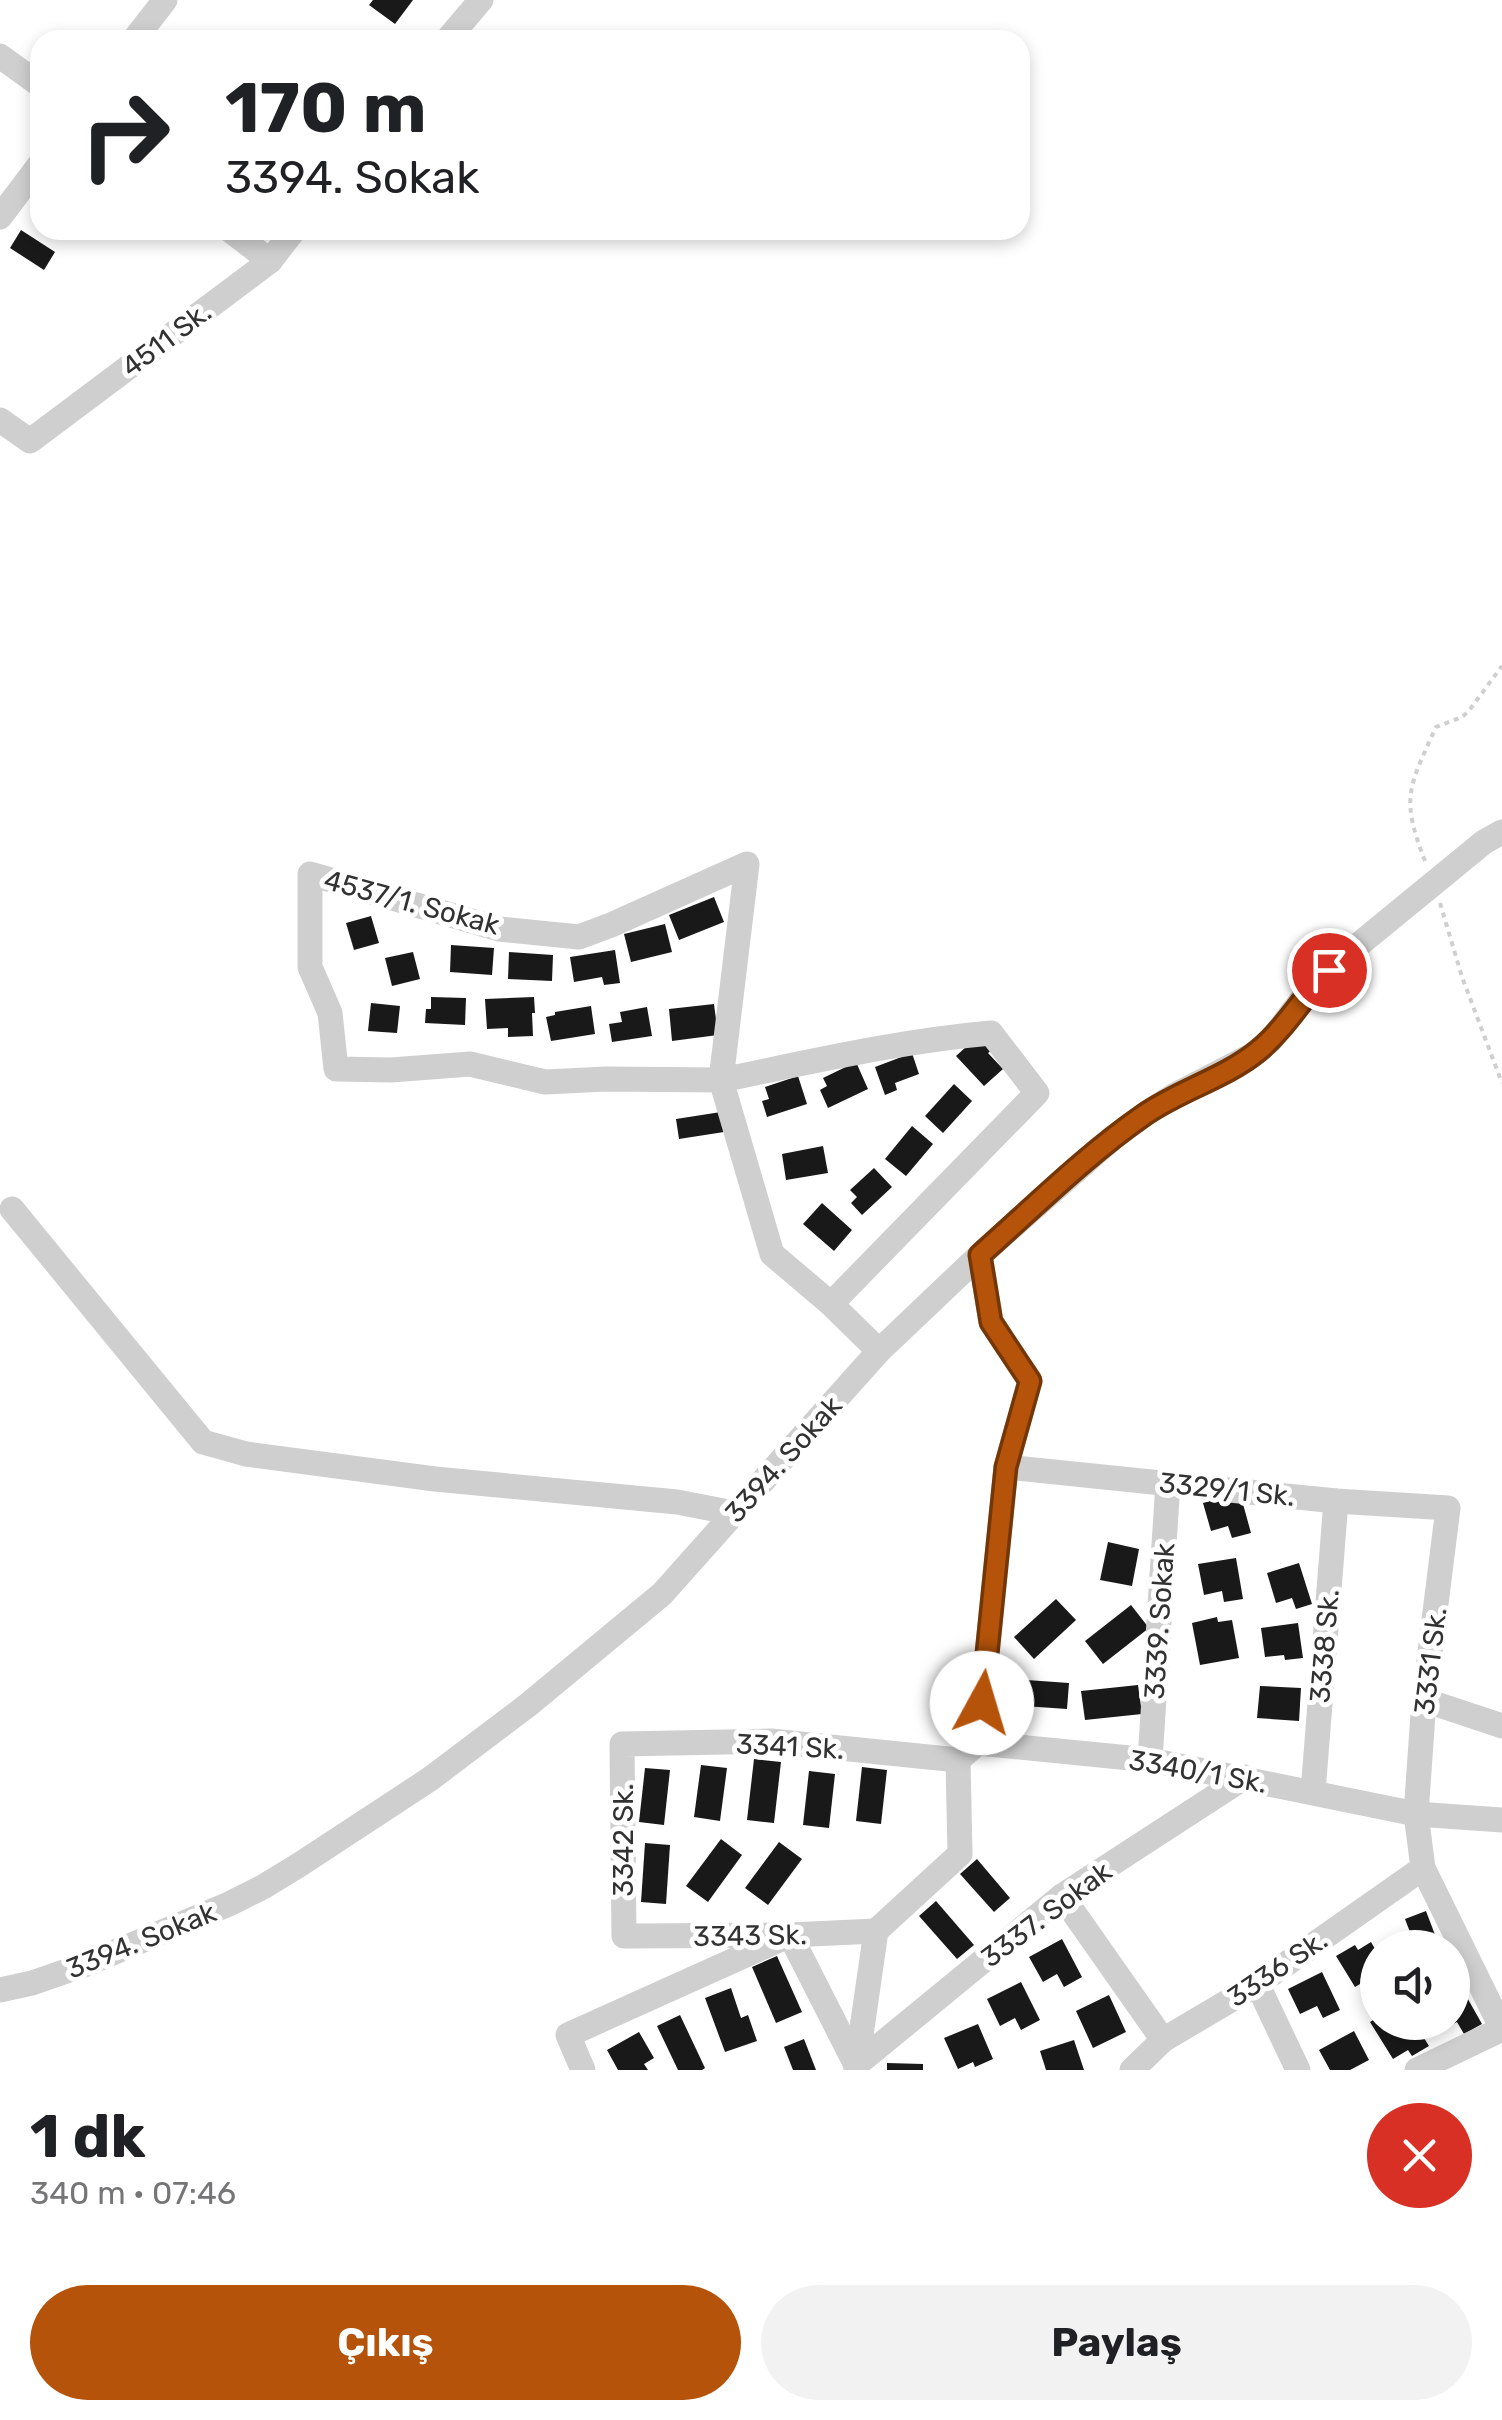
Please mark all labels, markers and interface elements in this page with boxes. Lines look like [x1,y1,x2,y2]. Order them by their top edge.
text: 170 m [225,67,427,150]
icon: right [60,70,190,200]
text: 3394. Sokak [225,151,479,204]
street label: 4511 Sk. [115,295,217,384]
street label: 4537/1. Sokak [321,863,504,942]
pin [1287,928,1372,1013]
icon: arrive [1302,943,1357,998]
street label: 3394. Sokak [718,1389,849,1529]
street label: 3329/1 Sk. [1157,1466,1296,1513]
street label: 3339. Sokak [1138,1541,1181,1700]
street label: 3338 Sk. [1303,1588,1346,1704]
street label: 3331 Sk. [1408,1606,1453,1717]
position arrow [930,1651,1034,1755]
street label: 3341 Sk. [735,1727,845,1766]
street label: 3340/1 Sk. [1126,1743,1269,1800]
street label: 3342 Sk. [607,1783,640,1897]
street label: 3337. Sokak [975,1854,1118,1974]
street label: 3394. Sokak [62,1895,221,1985]
street label: 3343 Sk. [693,1918,807,1953]
street label: 3336 Sk. [1221,1923,1333,2014]
map controls [1360,1930,1470,2040]
button: sound [1360,1930,1470,2040]
text: 1 dk [30,2101,146,2172]
button: close [1367,2103,1472,2208]
text: 340 m · 07:46 [30,2174,236,2212]
button: Çıkış [30,2285,741,2400]
button: Paylaş [761,2285,1472,2400]

